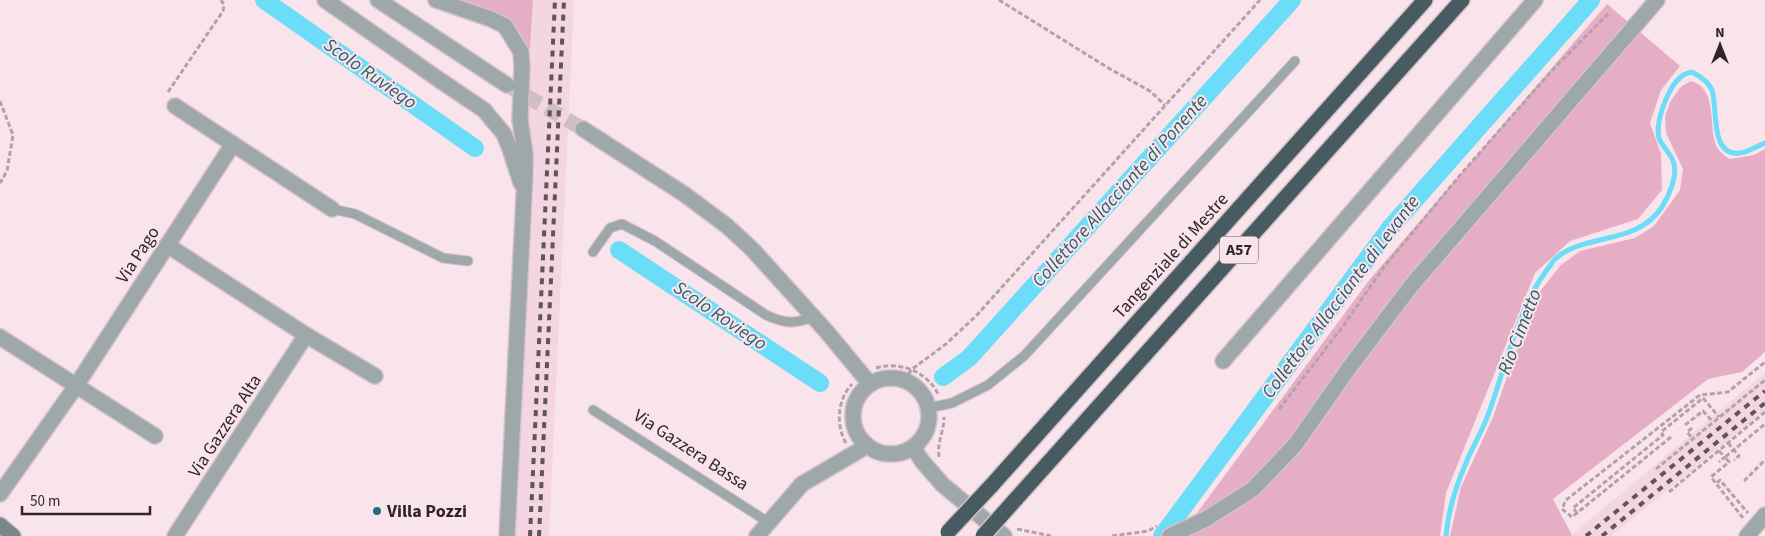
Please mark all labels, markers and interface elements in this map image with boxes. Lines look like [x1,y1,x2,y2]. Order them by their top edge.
north arrow [1695,20,1745,70]
text: N [1715,23,1725,43]
water label: Scolo Ruviego [318,32,422,116]
water label: Collettore Allacciante di Ponente [1026,89,1214,293]
street label: Tangenziale di Mestre [1108,188,1234,324]
water label: Collettore Allacciante di Levante [1256,190,1426,404]
street label: Via Pago [110,222,166,288]
road number: A57 [1220,236,1258,264]
water label: Scolo Roviego [668,275,772,357]
water label: Rio Cimetto [1491,285,1549,379]
street label: Via Gazzera Alta [182,370,268,482]
street label: Via Gazzera Bassa [628,403,754,497]
scale bar [22,484,150,516]
text: 50 m [30,491,60,512]
place label: Villa Pozzi [386,499,467,524]
marker: Villa Pozzi [371,505,383,517]

